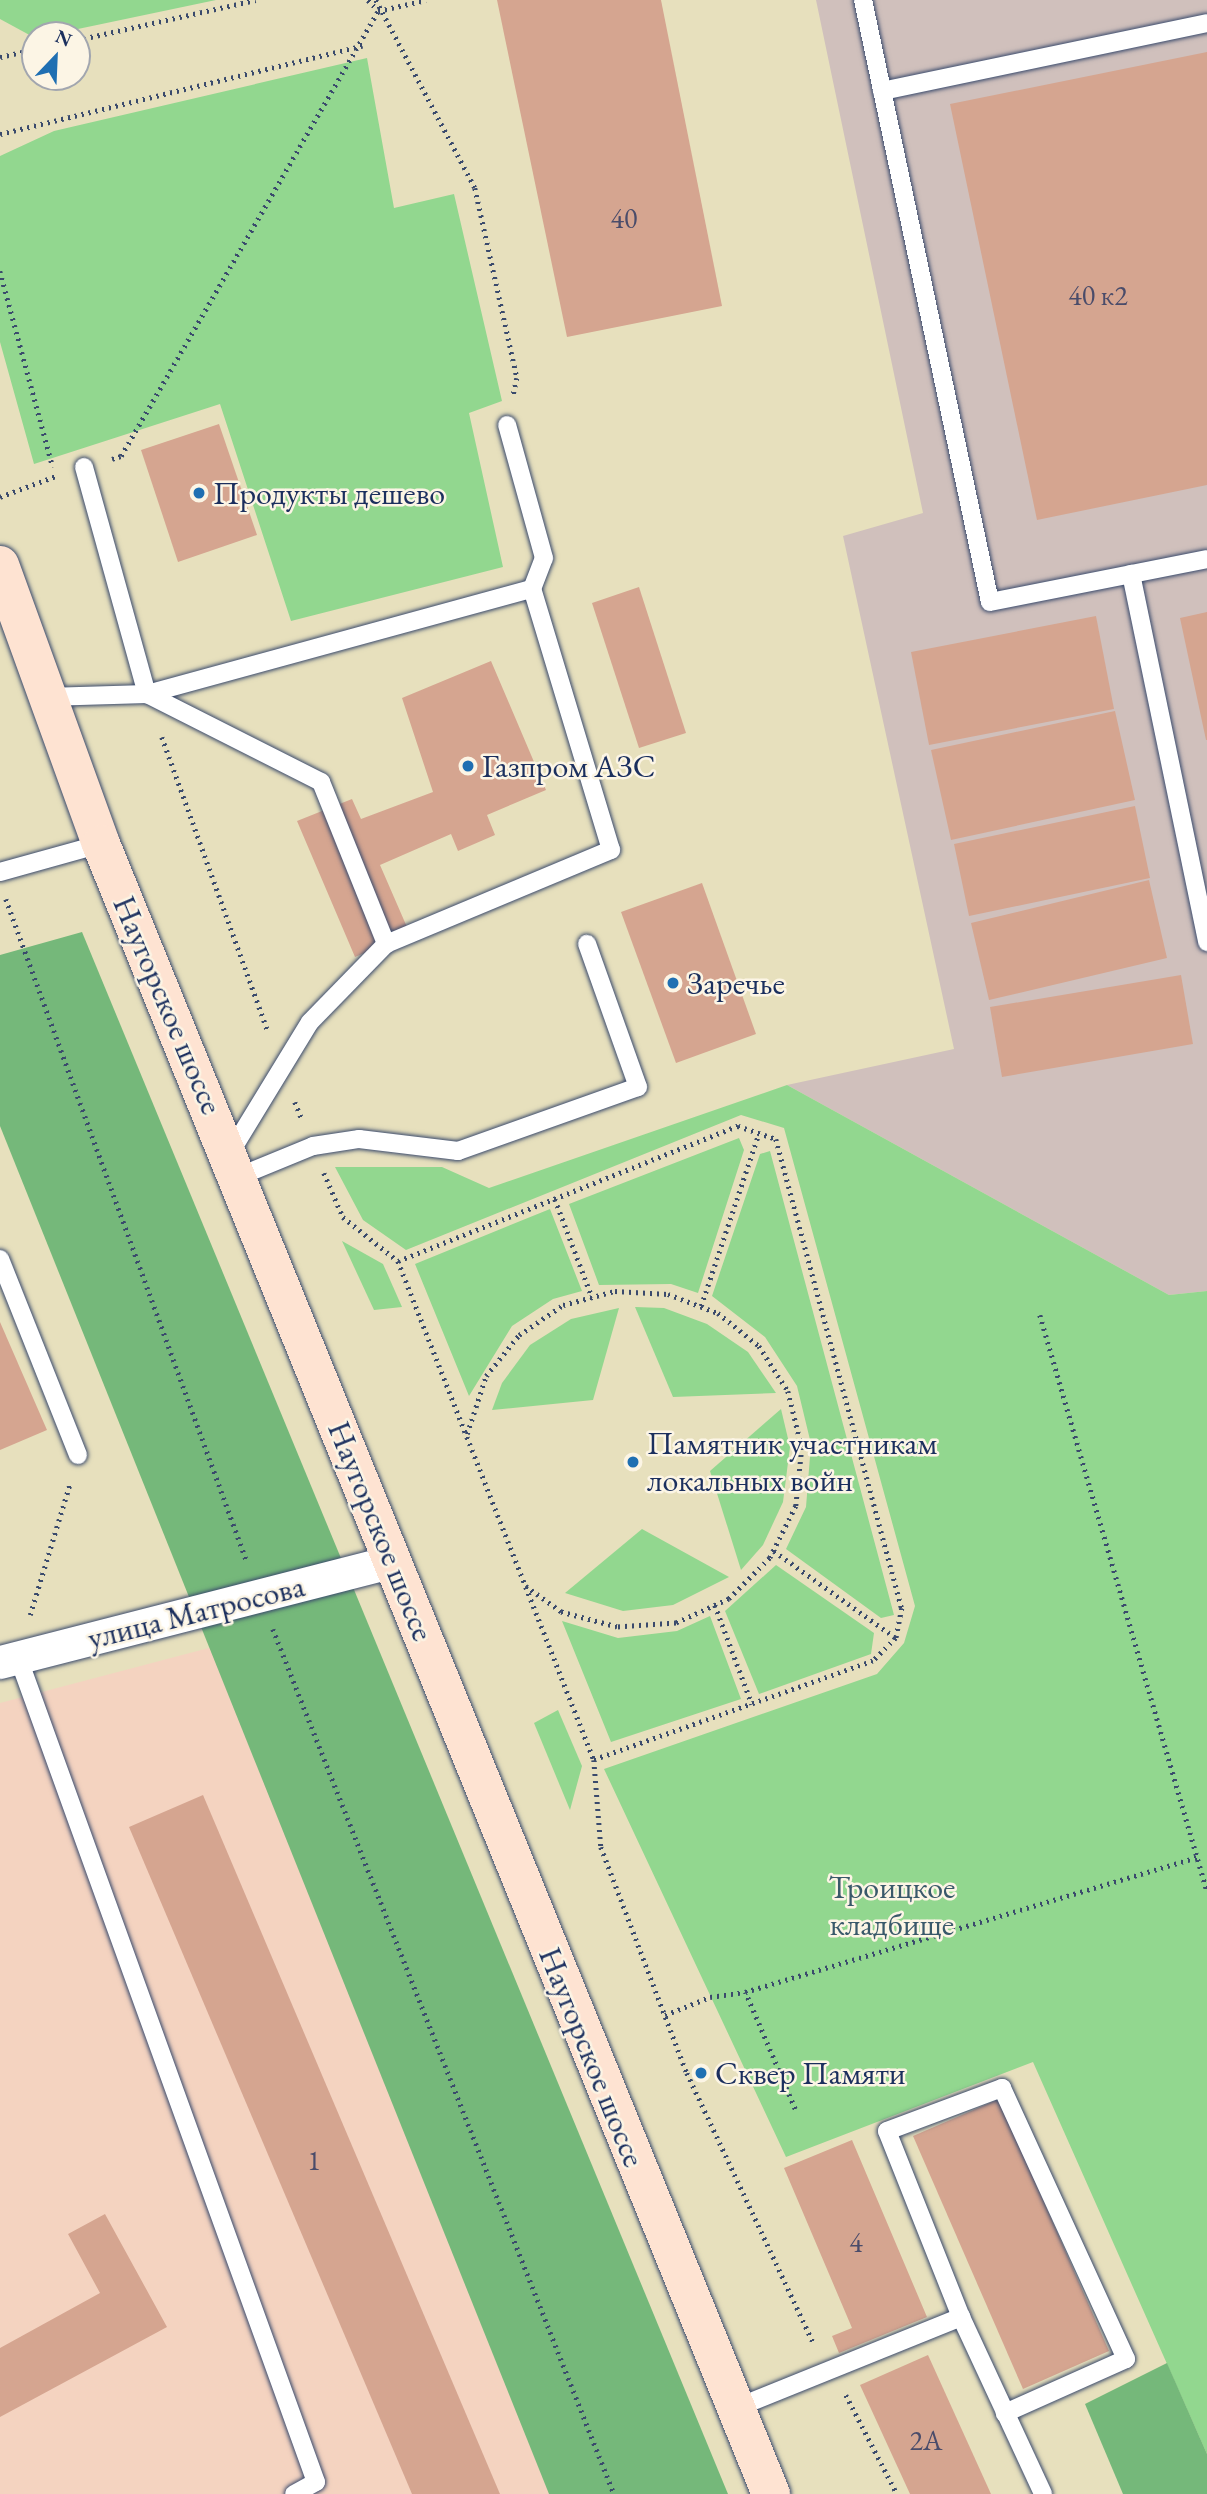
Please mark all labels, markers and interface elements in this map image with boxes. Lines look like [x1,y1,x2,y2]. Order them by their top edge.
north arrow [21,21,91,91]
text: N [52,24,76,53]
house number: 40 [611,201,637,235]
house number: 40 к2 [1068,278,1128,312]
place label: Продукты дешево [213,474,445,512]
marker: Продукты дешево [191,485,207,501]
place label: Газпром АЗС [482,747,656,785]
marker: Газпром АЗС [460,758,476,774]
street label: Наугорское шоссе [105,890,231,1120]
place label: Заречье [687,964,785,1002]
marker: Заречье [665,975,681,991]
street label: Наугорское шоссе [319,1416,443,1646]
place label: Памятник участникам локальных войн [647,1425,937,1500]
marker: Памятник участникам локальных войн [625,1454,641,1470]
street label: улица Матросова [84,1566,308,1658]
park label: Троицкое кладбище [828,1869,956,1944]
street label: Наугорское шоссе [530,1942,654,2172]
place label: Сквер Памяти [715,2054,906,2092]
marker: Сквер Памяти [693,2065,709,2081]
house number: 1 [307,2143,321,2177]
house number: 4 [849,2225,863,2259]
house number: 2А [910,2423,942,2457]

